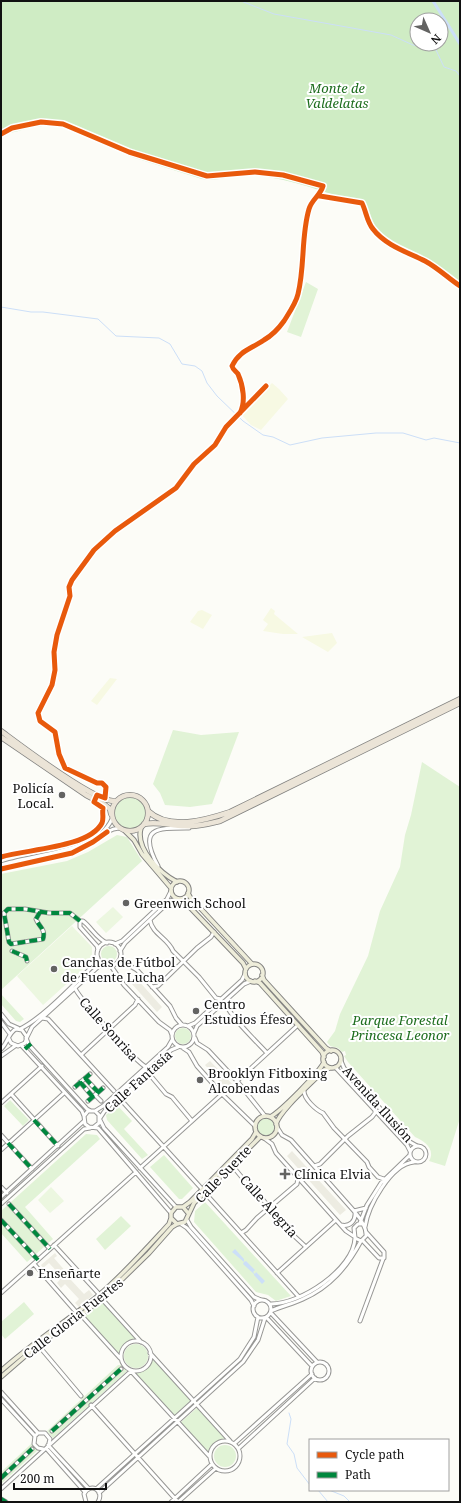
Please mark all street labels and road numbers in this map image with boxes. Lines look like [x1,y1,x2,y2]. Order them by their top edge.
street label: Calle Sonrisa [76,993,142,1065]
street label: Calle Fantasía [100,1046,176,1116]
street label: Avenida Ilusión [339,1062,418,1147]
street label: Calle Suerte [191,1141,255,1207]
street label: Calle Alegría [236,1171,302,1241]
street label: Calle Gloria Fuertes [19,1273,127,1363]

